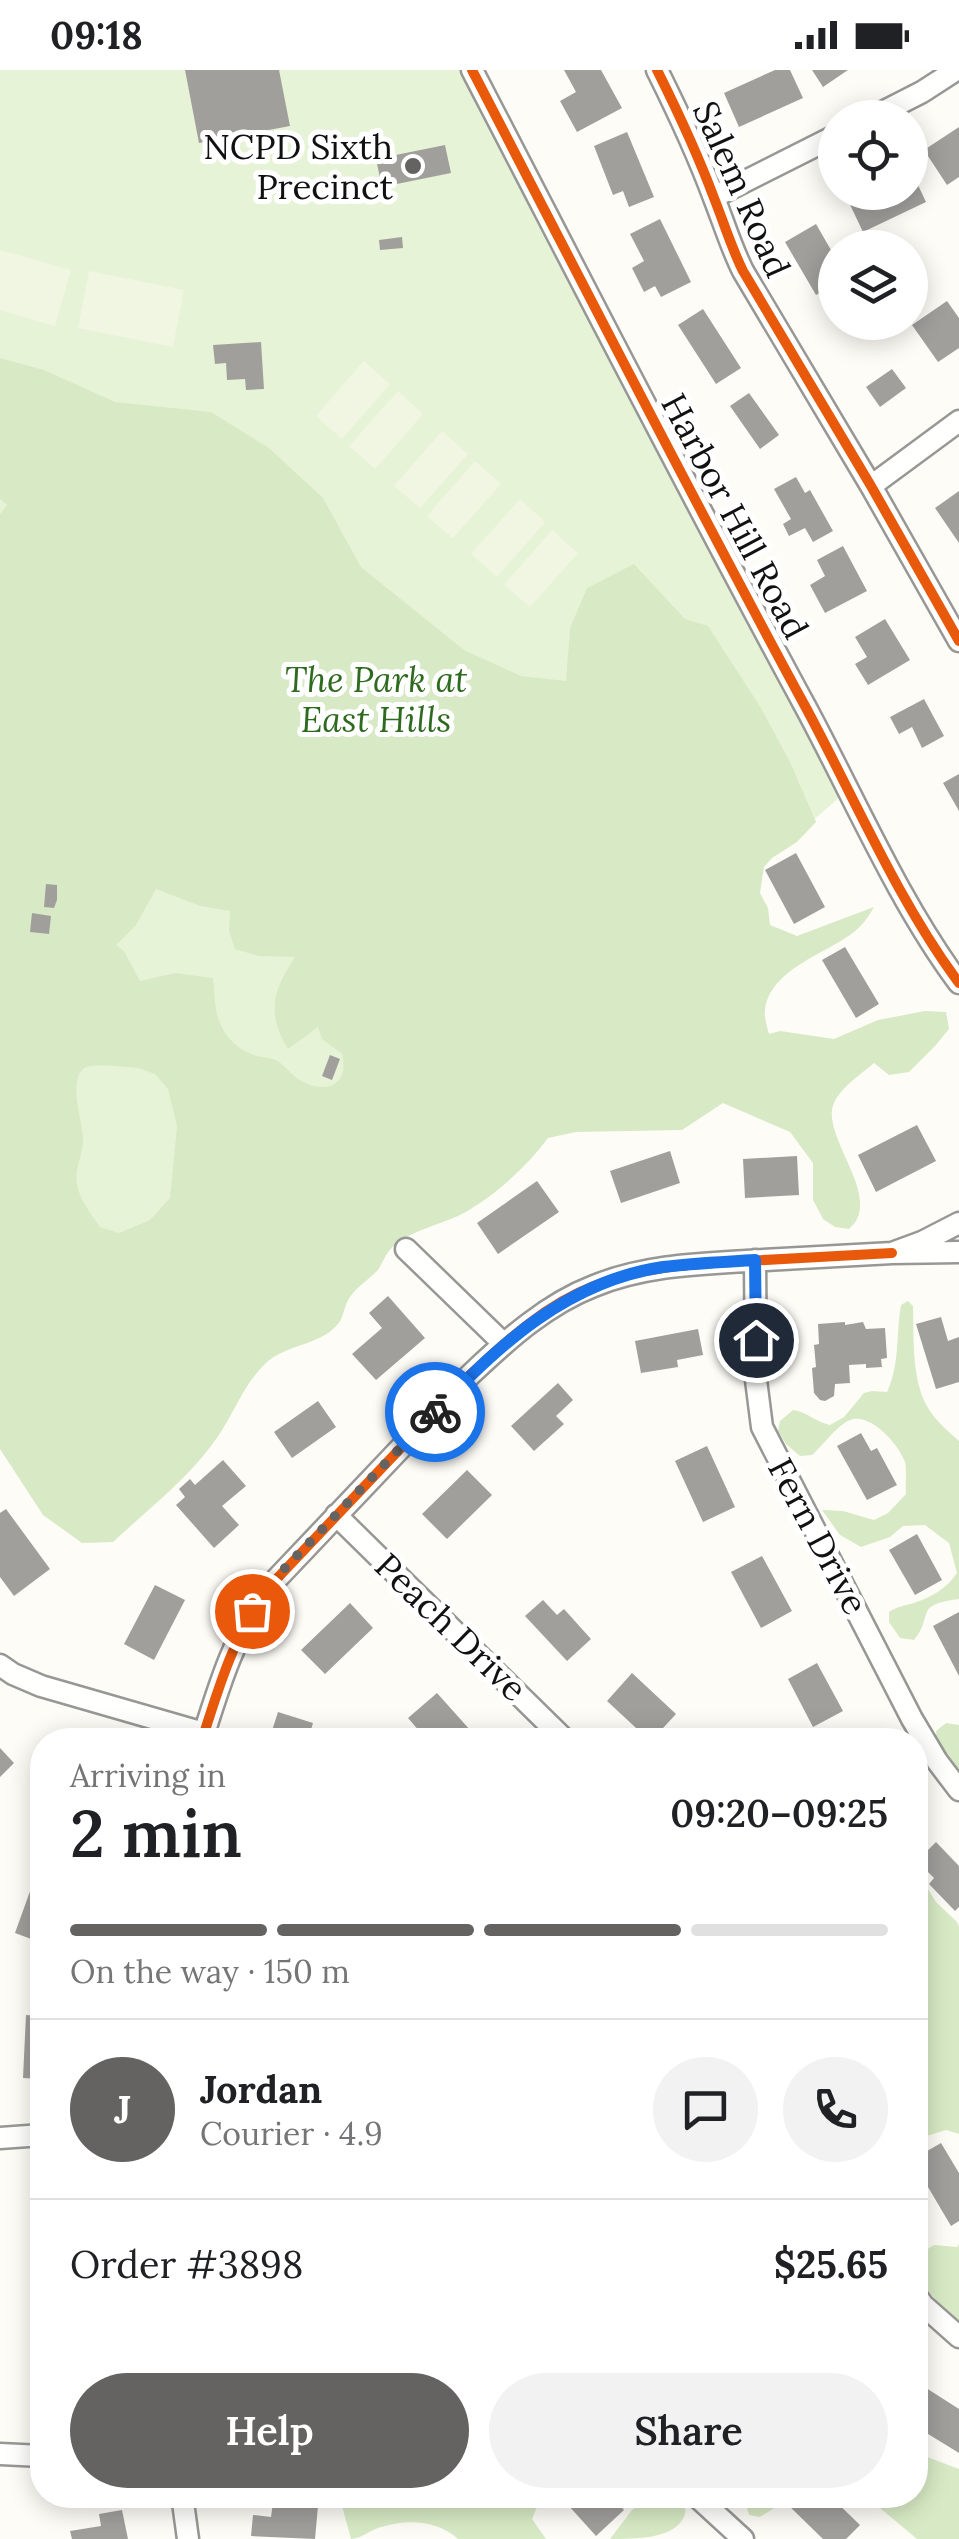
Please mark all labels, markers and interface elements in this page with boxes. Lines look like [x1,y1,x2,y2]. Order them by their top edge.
text: 09:18 [50,11,143,59]
street label: Salem Road [683,94,801,284]
map controls [818,100,928,340]
button: locate [818,100,928,210]
place label: NCPD Sixth Precinct [203,124,393,209]
marker: NCPD Sixth Precinct [402,155,424,177]
button: layers [818,230,928,340]
street label: Harbor Hill Road [651,386,819,646]
park label: The Park at East Hills [285,657,468,742]
pin [714,1298,799,1383]
icon: home [729,1313,784,1368]
courier [385,1362,485,1462]
icon: bike [408,1385,463,1440]
street label: Fern Drive [758,1450,878,1622]
street label: Peach Drive [366,1543,536,1711]
pin [210,1569,295,1654]
icon: bag [225,1584,280,1639]
text: Arriving in [70,1755,226,1796]
text: 09:20–09:25 [670,1789,888,1837]
text: 2 min [70,1792,242,1875]
text: On the way · 150 m [70,1951,350,1992]
button: chat [653,2057,758,2162]
button: phone [783,2057,888,2162]
text: Jordan [200,2065,322,2113]
text: J [114,2085,131,2133]
text: Courier · 4.9 [200,2113,383,2154]
text: Order #3898 [70,2240,303,2288]
text: $25.65 [774,2240,888,2288]
button: Help [70,2373,469,2488]
button: Share [489,2373,888,2488]

